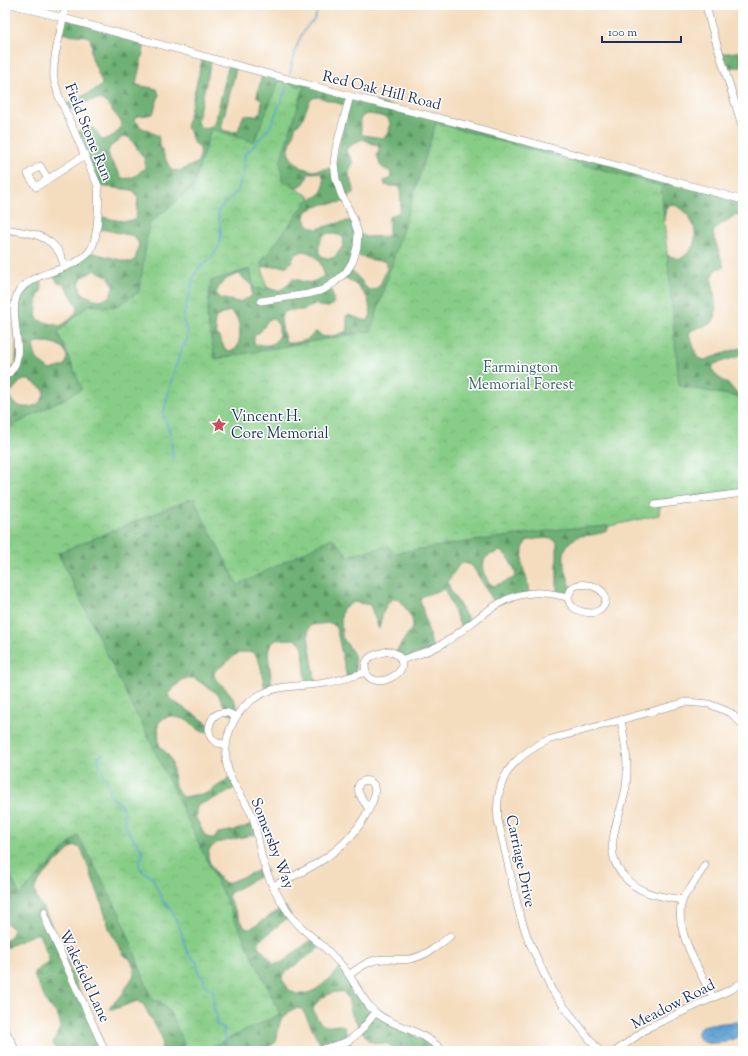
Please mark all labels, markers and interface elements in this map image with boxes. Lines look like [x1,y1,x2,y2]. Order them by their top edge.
scale bar [602,18,681,44]
text: 100 m [608,24,637,42]
street label: Red Oak Hill Road [320,67,444,116]
street label: Field Stone Run [58,80,117,185]
park label: Farmington Memorial Forest [468,358,574,396]
place label: Vincent H. Core Memorial [231,407,329,445]
place icon: Vincent H. Core Memorial [210,416,228,434]
street label: Somersby Way [245,795,299,893]
street label: Carriage Drive [499,813,540,910]
street label: Wakefield Lane [53,927,114,1026]
street label: Meadow Road [628,975,720,1035]

